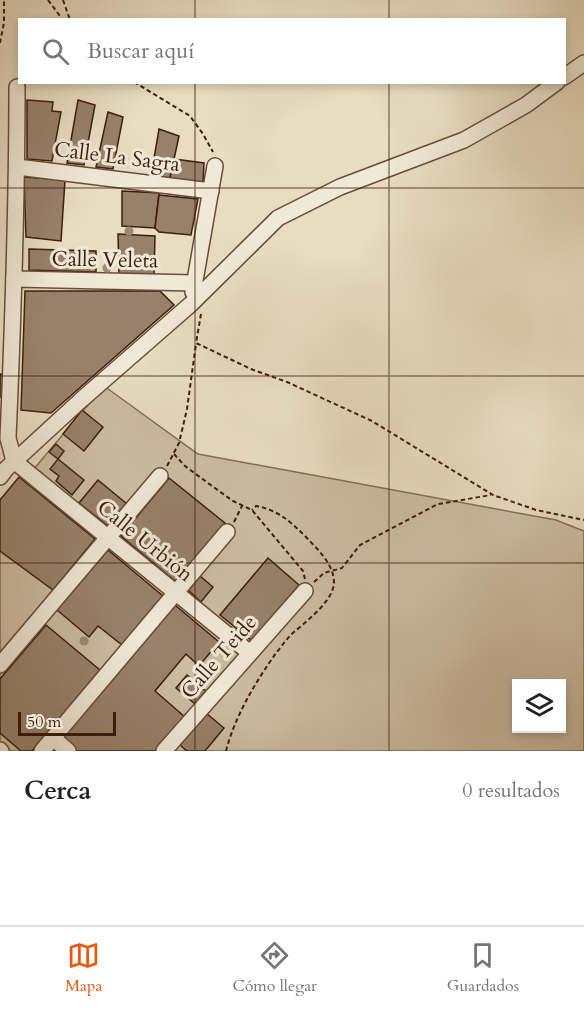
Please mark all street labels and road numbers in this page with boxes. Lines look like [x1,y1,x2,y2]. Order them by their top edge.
street label: Calle La Sagra [52,135,182,179]
street label: Calle Veleta [51,245,159,275]
street label: Calle Urbión [91,493,199,589]
street label: Calle Teide [174,609,264,705]

